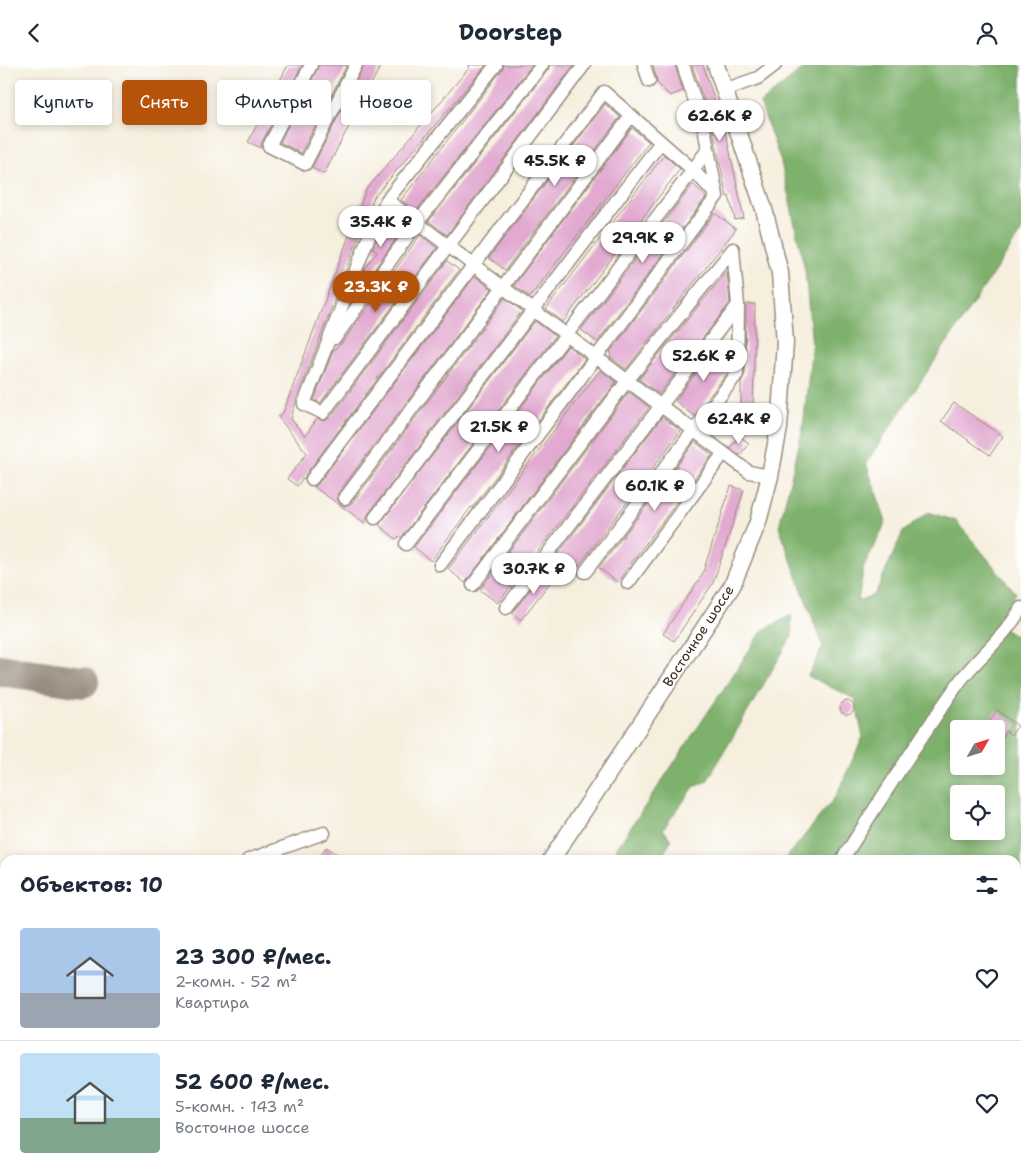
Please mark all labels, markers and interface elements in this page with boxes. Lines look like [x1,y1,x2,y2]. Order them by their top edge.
text: Doorstep [459,18,562,47]
icon: back [20,19,48,47]
icon: person [973,19,1001,47]
chip: Купить [15,80,112,125]
chip: Снять [122,80,207,125]
chip: Фильтры [217,80,331,125]
chip: Новое [341,80,431,125]
pin: 62.6K ₽ [674,99,766,142]
text: 62.6K ₽ [688,105,752,126]
pin: 45.5K ₽ [509,145,601,187]
text: 45.5K ₽ [524,150,586,171]
pin: 35.4K ₽ [335,205,427,248]
text: 35.4K ₽ [350,211,412,232]
pin: 29.9K ₽ [597,221,689,264]
text: 29.9K ₽ [612,227,674,248]
pin: 23.3K ₽ [330,271,422,313]
text: 23.3K ₽ [344,276,408,297]
pin: 52.6K ₽ [658,339,750,382]
text: 52.6K ₽ [672,345,736,366]
pin: 62.4K ₽ [693,403,785,445]
text: 62.4K ₽ [707,408,771,429]
pin: 21.5K ₽ [453,411,545,453]
text: 21.5K ₽ [469,416,529,437]
pin: 60.1K ₽ [609,469,701,512]
text: 60.1K ₽ [625,475,685,496]
pin: 30.7K ₽ [488,553,580,595]
text: 30.7K ₽ [503,558,566,579]
street label: Восточное шоссе [658,582,738,690]
north arrow [950,720,1005,775]
map controls [950,720,1005,840]
button: locate [950,785,1005,840]
text: Объектов: 10 [20,871,163,899]
icon: filters [973,871,1001,899]
text: 23 300 ₽/мес. [175,943,331,971]
icon: home [60,948,120,1008]
icon: heart [973,964,1001,992]
text: 2-комн. · 52 m² [175,971,297,992]
text: Квартира [175,992,249,1013]
text: 52 600 ₽/мес. [175,1068,329,1096]
icon: home [60,1073,120,1133]
icon: heart [973,1089,1001,1117]
text: 5-комн. · 143 m² [175,1096,304,1117]
text: Восточное шоссе [175,1117,309,1138]

